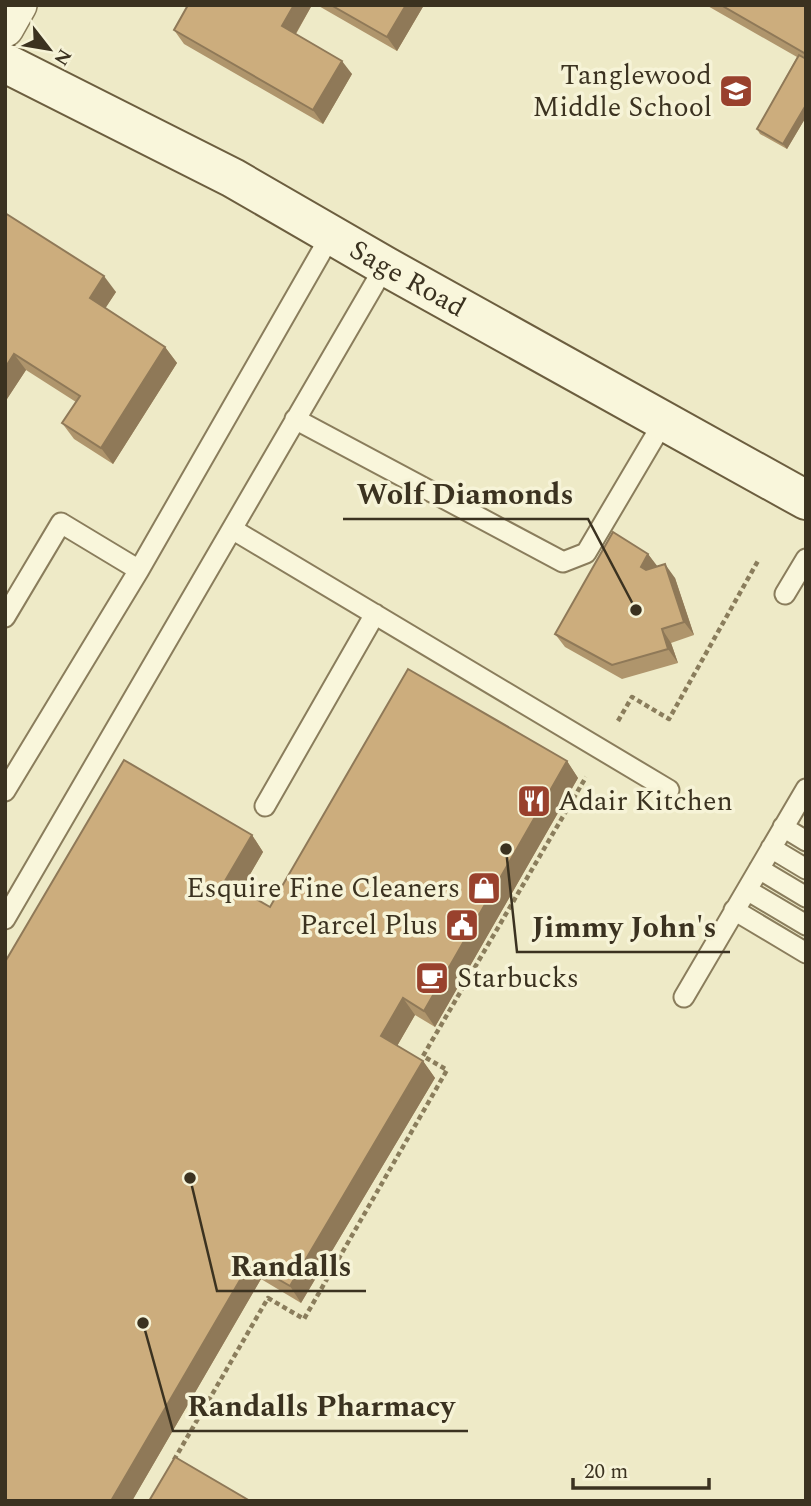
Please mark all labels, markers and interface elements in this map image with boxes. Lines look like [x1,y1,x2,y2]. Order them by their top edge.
north arrow [14,14,84,84]
text: N [46,43,79,71]
place label: Tanglewood Middle School [533,54,712,129]
school or university icon: Tanglewood Middle School [717,72,755,110]
street label: Sage Road [341,228,474,328]
callout: Wolf Diamonds [343,468,588,519]
text: Wolf Diamonds [356,472,574,518]
place label: Adair Kitchen [558,780,733,823]
restaurant icon: Adair Kitchen [515,782,553,820]
place label: Esquire Fine Cleaners [186,867,460,910]
shop icon: Esquire Fine Cleaners [465,869,503,907]
callout: Jimmy John's [517,901,730,952]
place label: Parcel Plus [300,904,438,947]
text: Jimmy John's [531,905,717,951]
public building icon: Parcel Plus [443,906,481,944]
place label: Starbucks [457,957,579,1000]
cafe icon: Starbucks [413,959,451,997]
callout: Randalls [217,1240,366,1291]
text: Randalls [230,1244,352,1290]
callout: Randalls Pharmacy [173,1380,468,1431]
text: Randalls Pharmacy [187,1384,457,1430]
scale bar [573,1446,710,1490]
text: 20 m [584,1456,628,1488]

